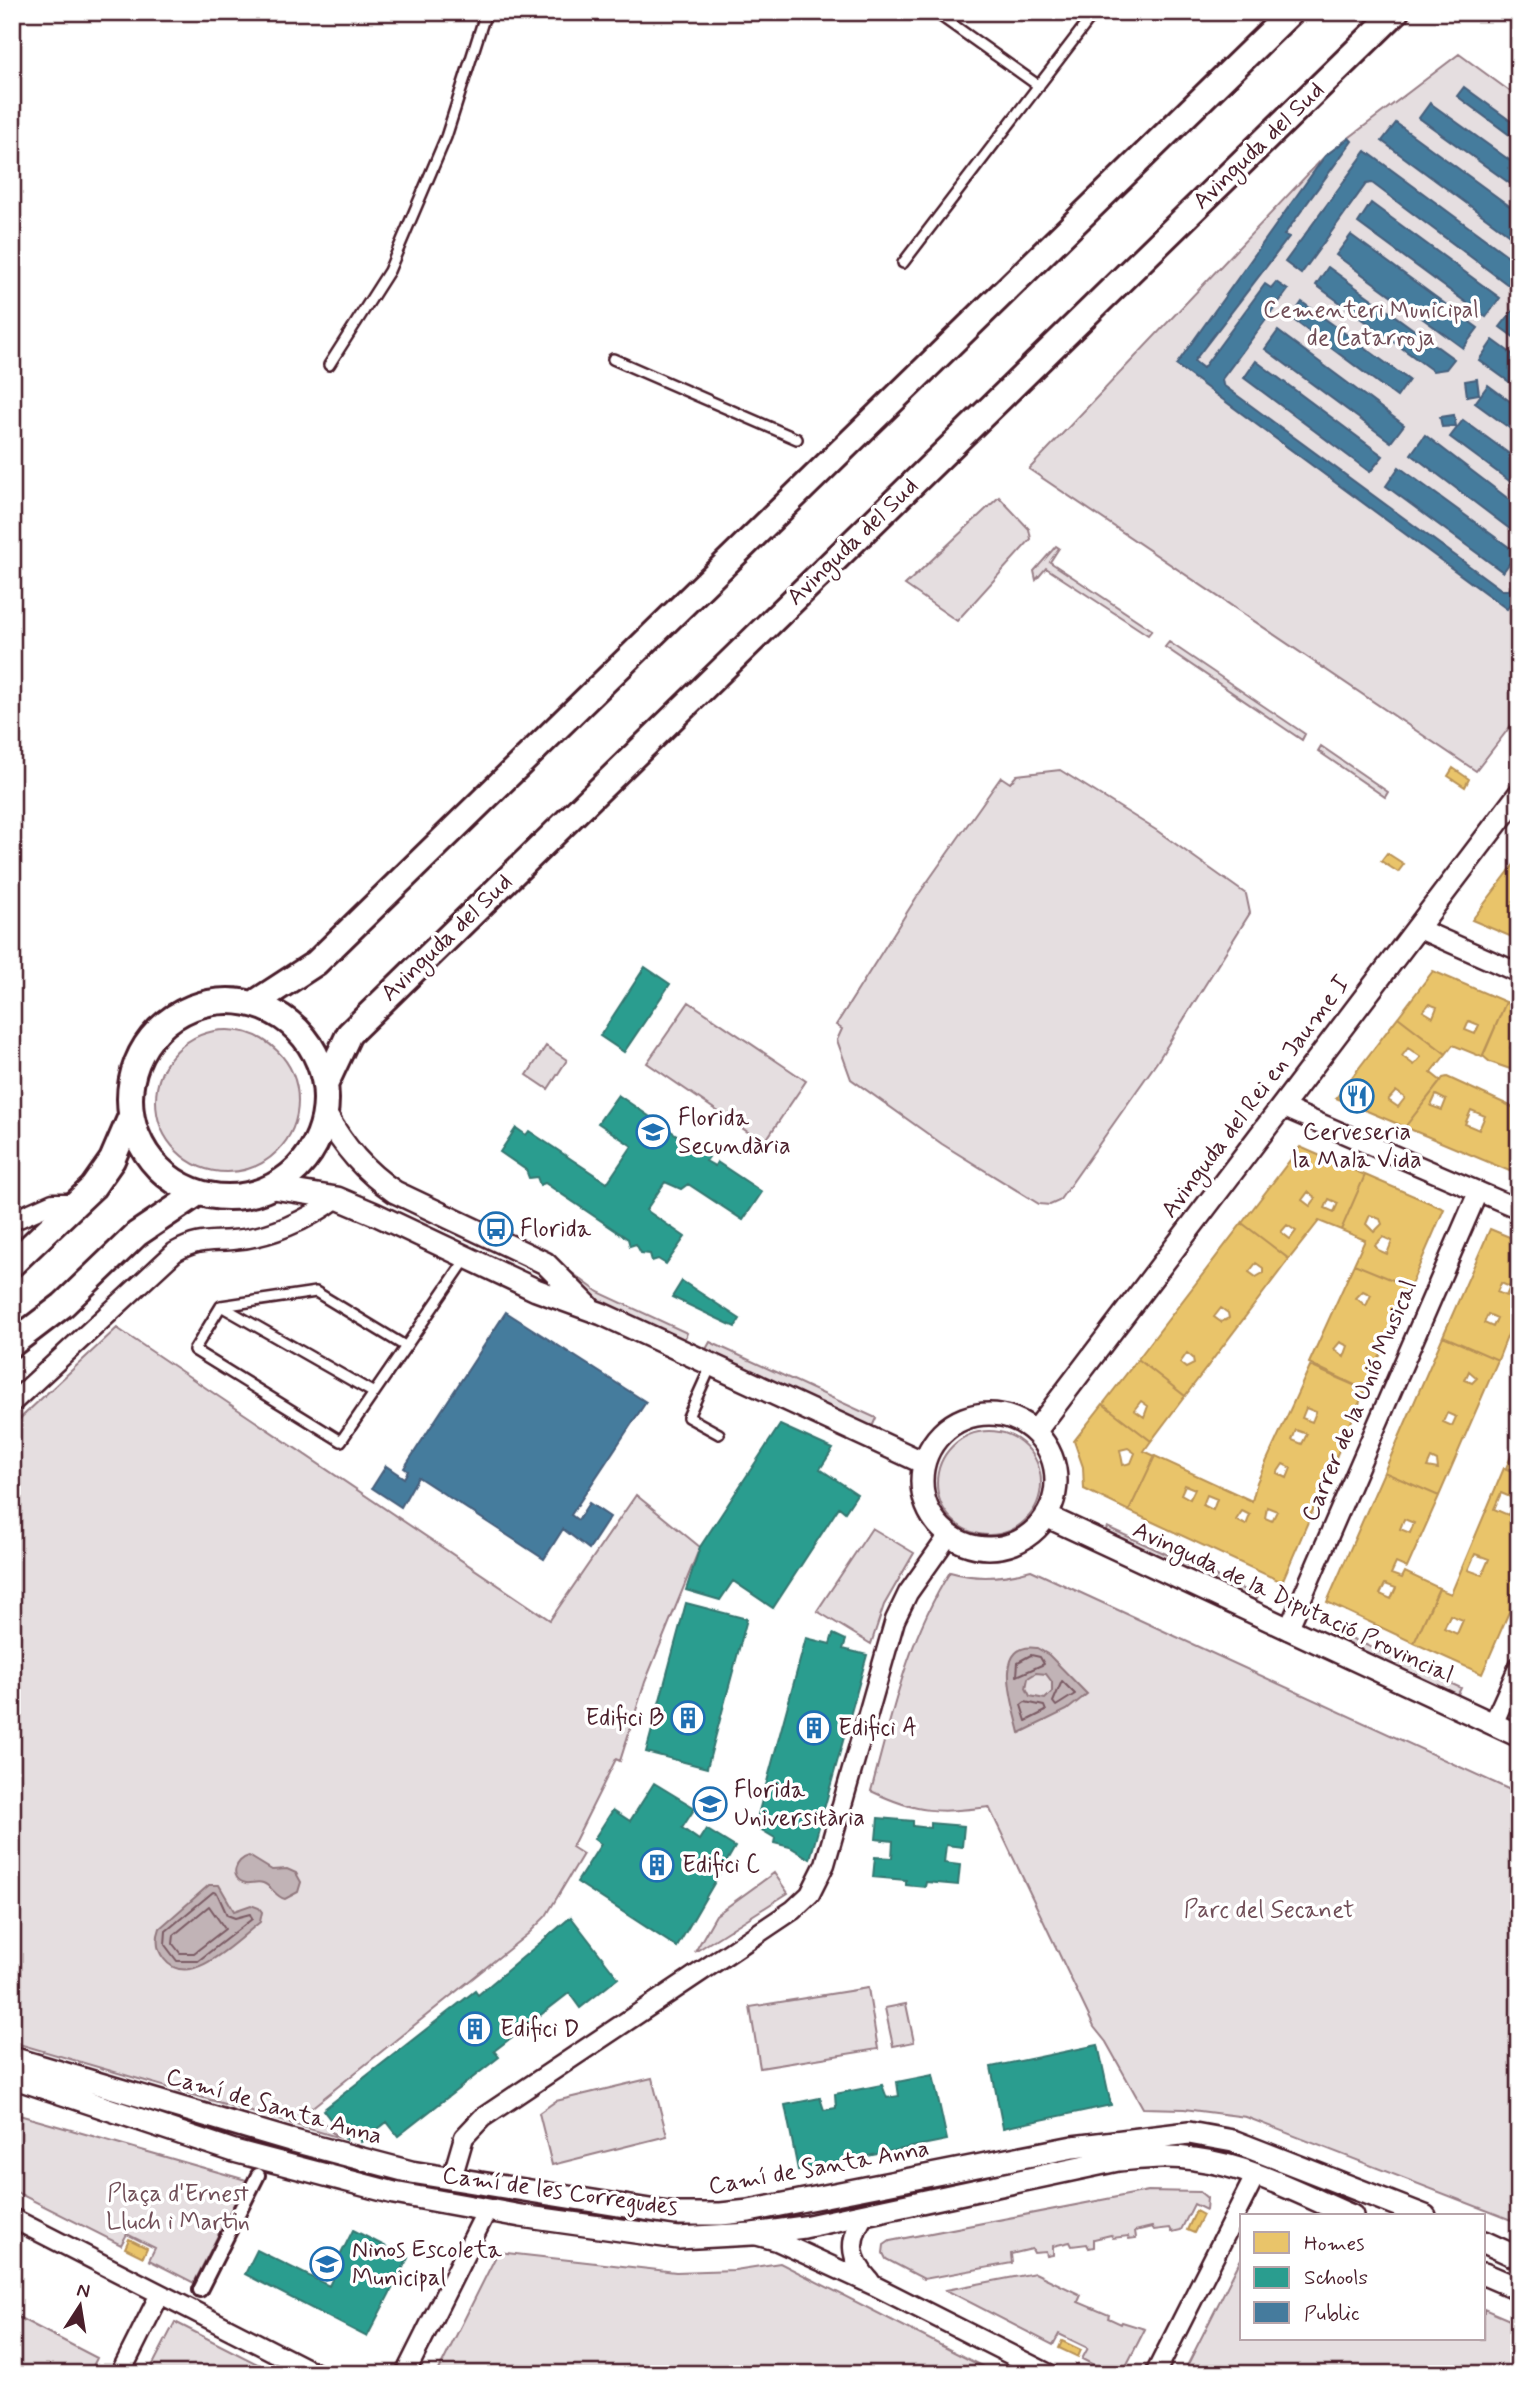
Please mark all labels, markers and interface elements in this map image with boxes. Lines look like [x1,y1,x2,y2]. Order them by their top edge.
street label: Avinguda del Sud [1187,75,1333,218]
park label: Cementeri Municipal de Catarroja [1263,295,1479,354]
street label: Avinguda del Sud [781,471,927,614]
street label: Avinguda del Sud [375,867,521,1010]
street label: Avinguda del Rei en Jaume I [1154,969,1359,1226]
restaurant icon: Cerveseria la Mala Vida [1338,1077,1376,1115]
place label: Florida Secundària [678,1103,791,1162]
school or university icon: Florida Secundària [634,1113,672,1151]
place label: Cerveseria la Mala Vida [1292,1117,1422,1176]
bus stop icon: Florida [477,1210,515,1248]
place label: Florida [520,1214,592,1245]
street label: Carrer de la Unió Musical [1295,1276,1425,1526]
street label: Avinguda de la Diputació Provincial [1127,1515,1458,1693]
building icon: Edifici B [669,1699,707,1737]
place label: Edifici B [585,1703,664,1734]
building icon: Edifici A [795,1709,833,1747]
place label: Edifici A [838,1713,917,1744]
place label: Florida Universitària [734,1775,865,1834]
school or university icon: Florida Universitària [691,1785,729,1823]
building icon: Edifici C [638,1846,676,1884]
place label: Edifici C [682,1850,760,1881]
park label: Parc del Secanet [1184,1895,1354,1926]
building icon: Edifici D [456,2010,494,2048]
place label: Edifici D [500,2014,580,2045]
street label: Camí de Santa Anna [162,2061,386,2153]
street label: Camí de Santa Anna [706,2133,932,2203]
street label: Camí de les Corregudes [440,2160,680,2224]
park label: Plaça d'Ernest Lluch i Martin [106,2179,250,2238]
legend [1240,2214,1486,2340]
text: Homes [1304,2230,1364,2258]
place label: Ninos Escoleta Municipal [352,2235,503,2294]
school or university icon: Ninos Escoleta Municipal [308,2245,346,2283]
text: Schools [1304,2264,1368,2292]
north arrow [46,2270,116,2340]
text: N [74,2277,92,2304]
text: Public [1304,2300,1360,2328]

